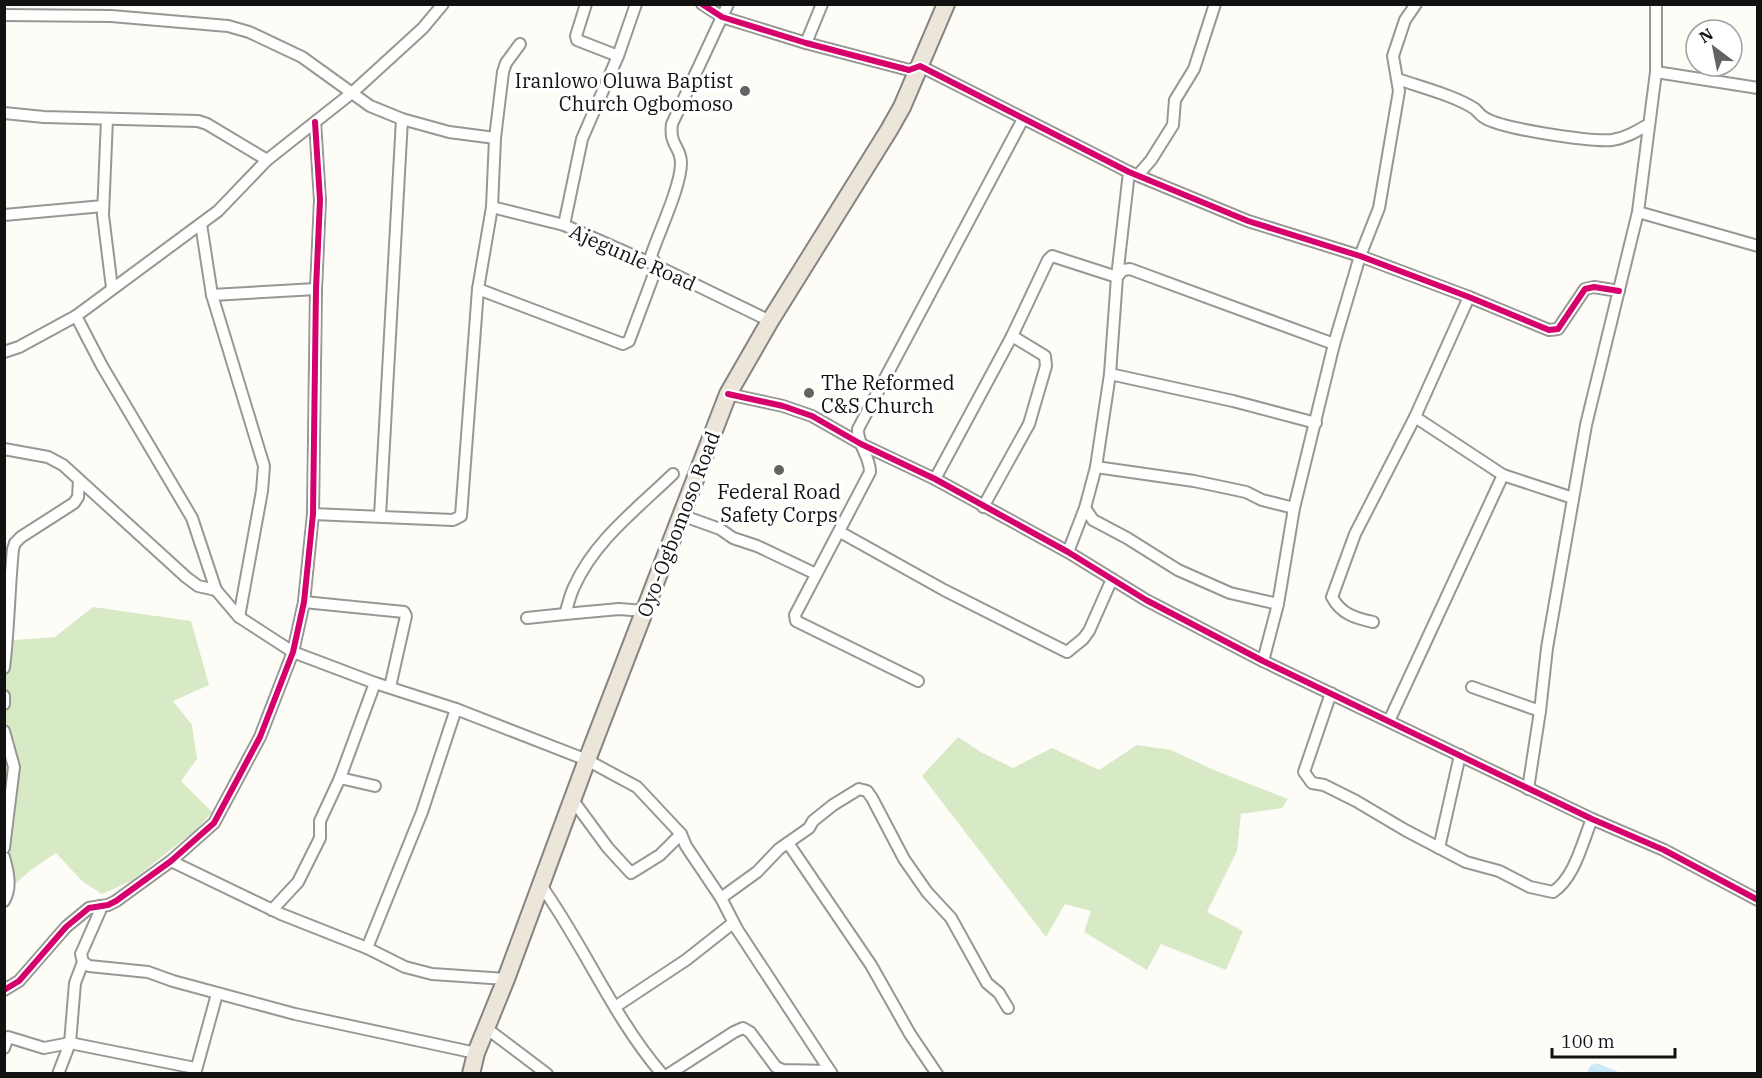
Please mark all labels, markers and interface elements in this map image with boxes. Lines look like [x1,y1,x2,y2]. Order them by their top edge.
north arrow [1684,18,1744,78]
text: N [1695,23,1717,47]
place label: Iranlowo Oluwa Baptist Church Ogbomoso [515,67,733,117]
marker: Iranlowo Oluwa Baptist Church Ogbomoso [738,84,752,98]
street label: Ajegunle Road [566,217,700,297]
place label: The Reformed C&S Church [821,369,955,419]
marker: The Reformed C&S Church [802,386,816,400]
street label: Oyo-Ogbomoso Road [630,427,726,621]
marker: Federal Road Safety Corps [772,463,786,477]
place label: Federal Road Safety Corps [717,478,841,528]
scale bar [1552,1021,1675,1059]
text: 100 m [1561,1030,1615,1053]

